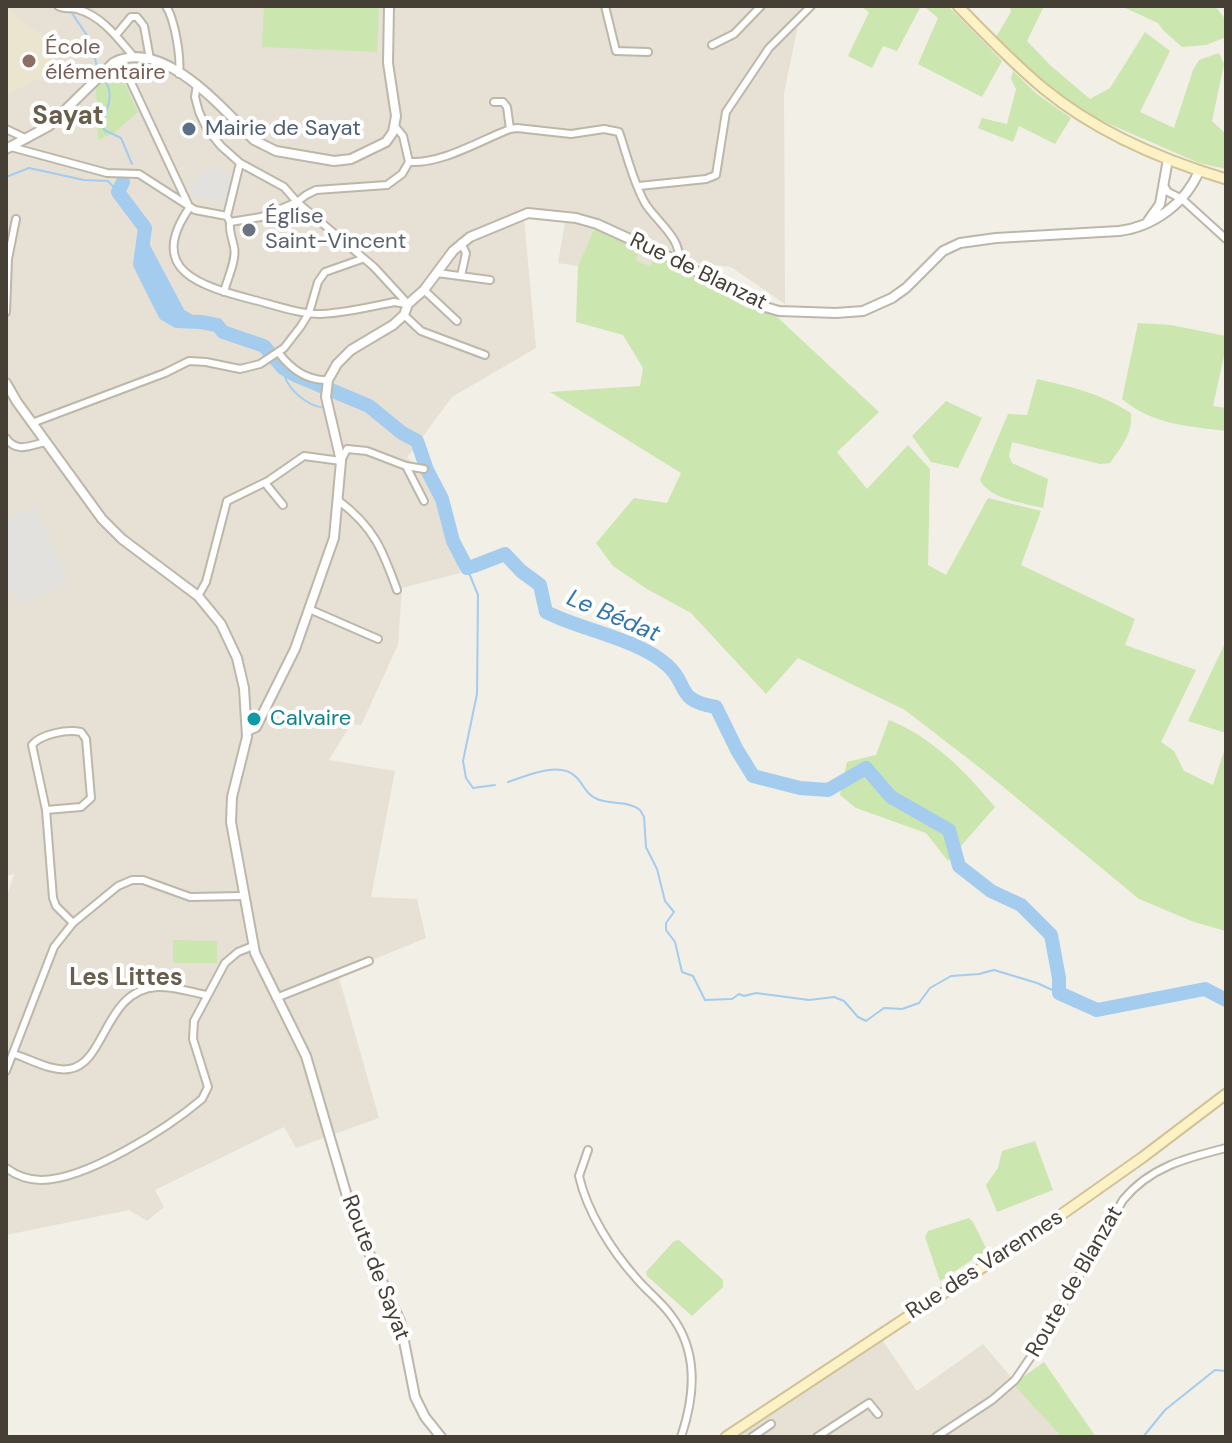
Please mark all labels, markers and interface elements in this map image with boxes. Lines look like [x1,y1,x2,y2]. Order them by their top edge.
place label: École élémentaire [45,35,166,86]
marker: École élémentaire [20,52,38,70]
district label: Sayat [32,101,104,133]
place label: Mairie de Sayat [205,116,361,142]
marker: Mairie de Sayat [180,120,198,138]
place label: Église Saint-Vincent [265,204,406,256]
marker: Église Saint-Vincent [240,221,258,239]
street label: Rue de Blanzat [625,227,771,317]
water label: Le Bédat [562,585,664,649]
place label: Calvaire [270,706,351,732]
marker: Calvaire [245,710,263,728]
district label: Les Littes [69,965,183,993]
street label: Route de Sayat [335,1192,415,1344]
street label: Route de Blanzat [1021,1202,1129,1362]
street label: Rue des Varennes [902,1204,1068,1326]

